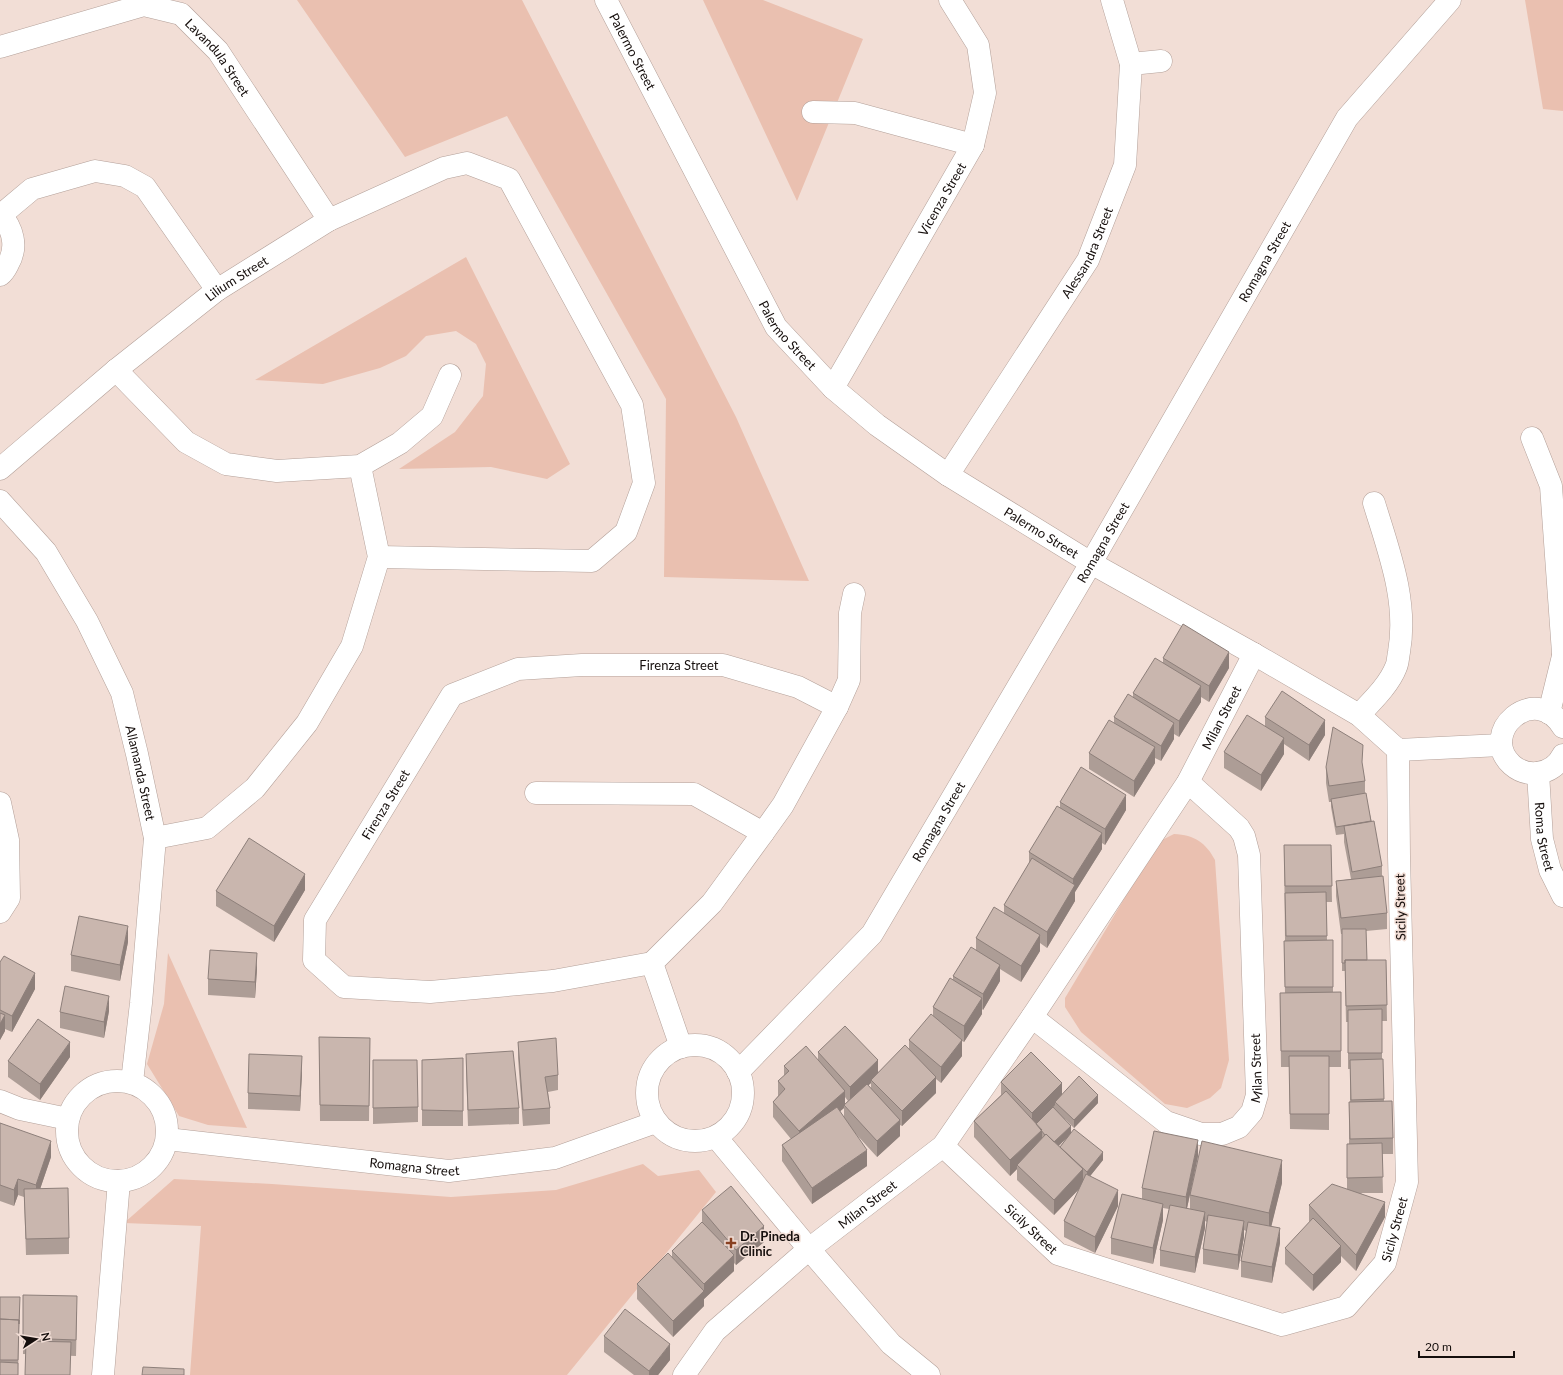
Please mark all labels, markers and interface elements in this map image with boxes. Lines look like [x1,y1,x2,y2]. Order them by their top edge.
street label: Palermo Street [606,10,659,93]
street label: Lavandula Street [182,15,253,99]
street label: Vicenza Street [914,159,969,239]
street label: Alessandra Street [1058,204,1116,301]
street label: Romagna Street [1235,218,1294,305]
street label: Lilium Street [202,252,271,304]
street label: Palermo Street [756,298,820,373]
street label: Romagna Street [1073,499,1133,585]
street label: Palermo Street [1001,504,1082,562]
street label: Firenza Street [639,657,719,673]
street label: Milan Street [1198,683,1244,752]
street label: Allamanda Street [122,724,159,822]
street label: Firenza Street [358,766,413,842]
street label: Romagna Street [909,778,968,864]
street label: Roma Street [1532,802,1558,873]
street label: Sicily Street [1391,873,1409,940]
street label: Milan Street [1247,1033,1266,1105]
street label: Romagna Street [369,1154,461,1179]
street label: Milan Street [835,1177,900,1232]
street label: Sicily Street [1378,1195,1411,1263]
street label: Sicily Street [1001,1200,1061,1258]
place label: Dr. Pineda Clinic [740,1228,800,1259]
marker: Dr. Pineda Clinic [725,1237,737,1249]
north arrow [16,1319,56,1359]
text: N [39,1331,54,1342]
scale bar [1419,1333,1514,1359]
text: 20 m [1425,1339,1452,1354]

